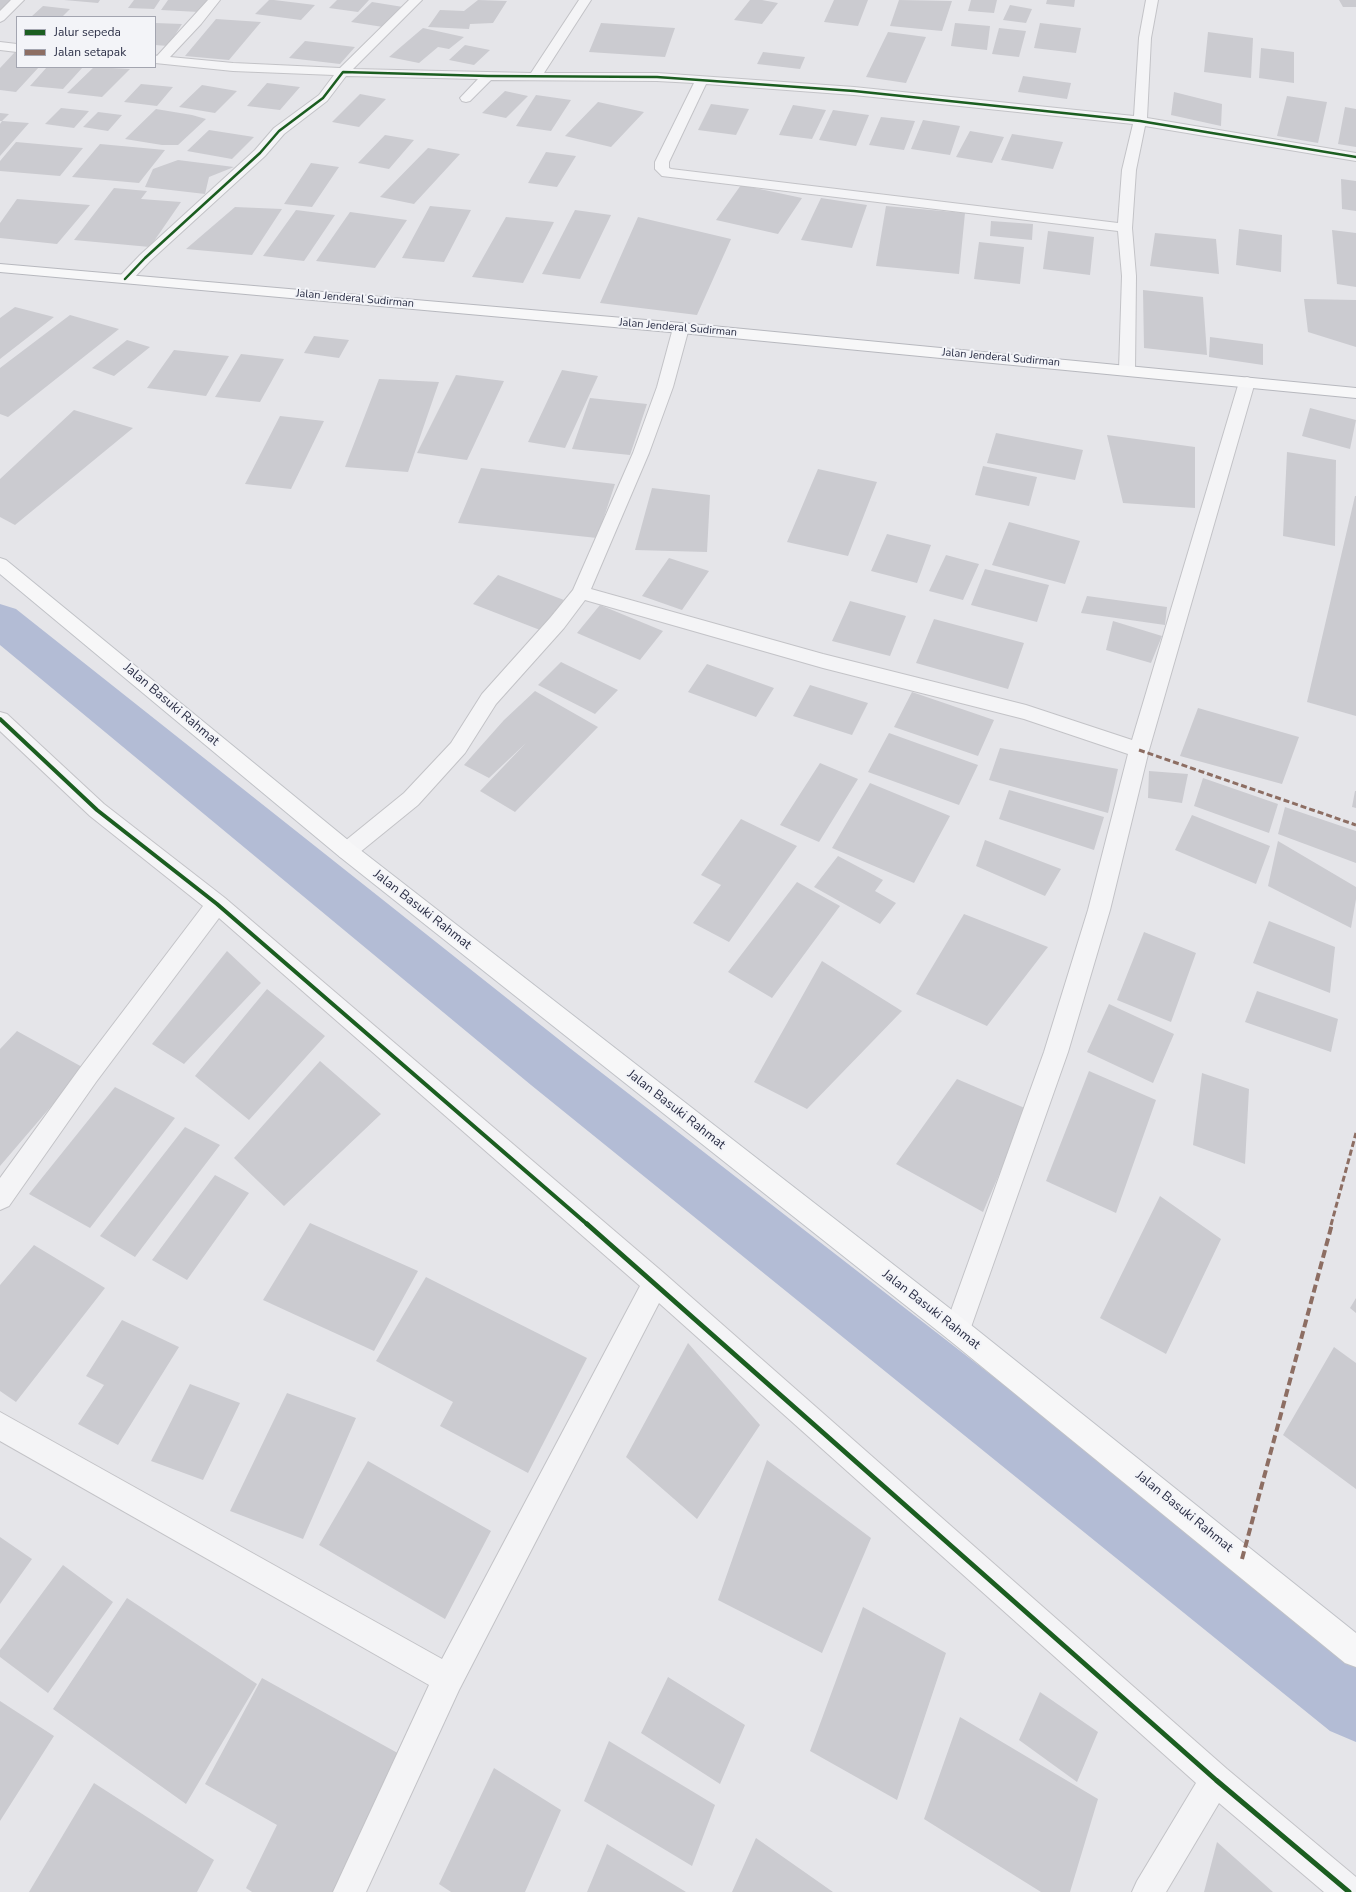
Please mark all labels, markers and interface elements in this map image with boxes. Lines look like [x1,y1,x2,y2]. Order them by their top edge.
legend [16,16,156,68]
text: Jalur sepeda [54,24,121,40]
text: Jalan setapak [54,44,126,60]
street label: Jalan Jenderal Sudirman [295,287,415,311]
street label: Jalan Jenderal Sudirman [618,316,738,340]
street label: Jalan Jenderal Sudirman [941,346,1061,370]
street label: Jalan Basuki Rahmat [120,660,222,750]
street label: Jalan Basuki Rahmat [370,867,474,953]
street label: Jalan Basuki Rahmat [624,1067,728,1153]
street label: Jalan Basuki Rahmat [879,1267,983,1353]
street label: Jalan Basuki Rahmat [1132,1468,1236,1556]

